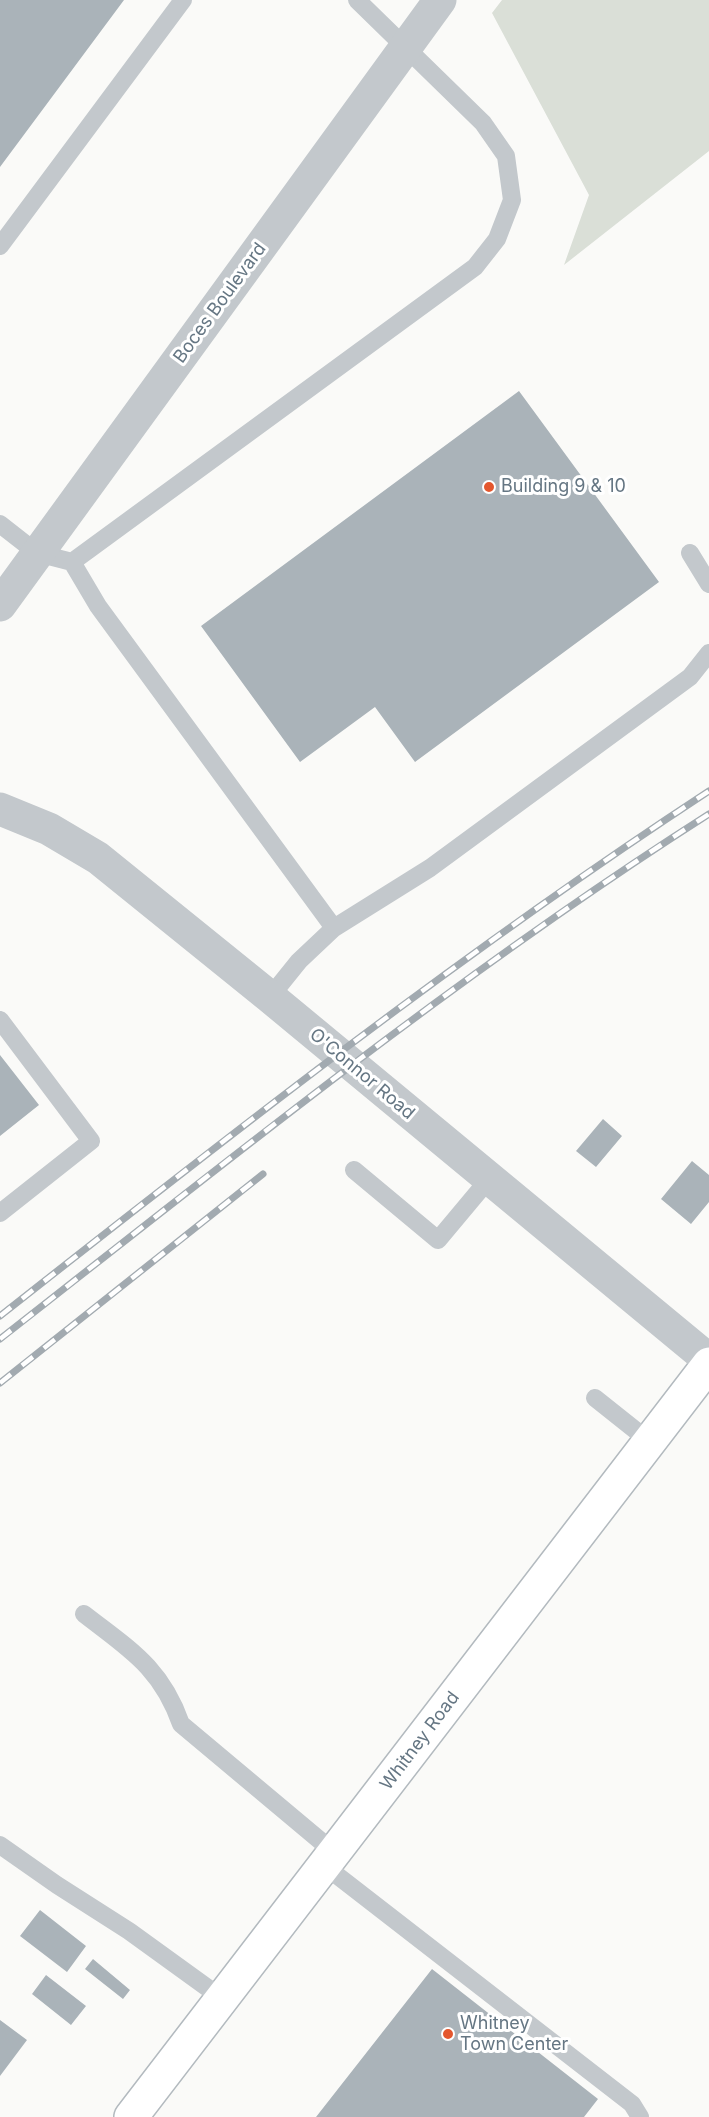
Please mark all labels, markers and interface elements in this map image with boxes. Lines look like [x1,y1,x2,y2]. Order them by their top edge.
street label: Boces Boulevard [169,239,271,367]
place label: Building 9 & 10 [501,476,626,498]
marker: Building 9 & 10 [482,480,496,494]
street label: O'Connor Road [305,1024,419,1124]
street label: Whitney Road [376,1687,464,1795]
place label: Whitney Town Center [460,2013,568,2056]
marker: Whitney Town Center [441,2027,455,2041]

